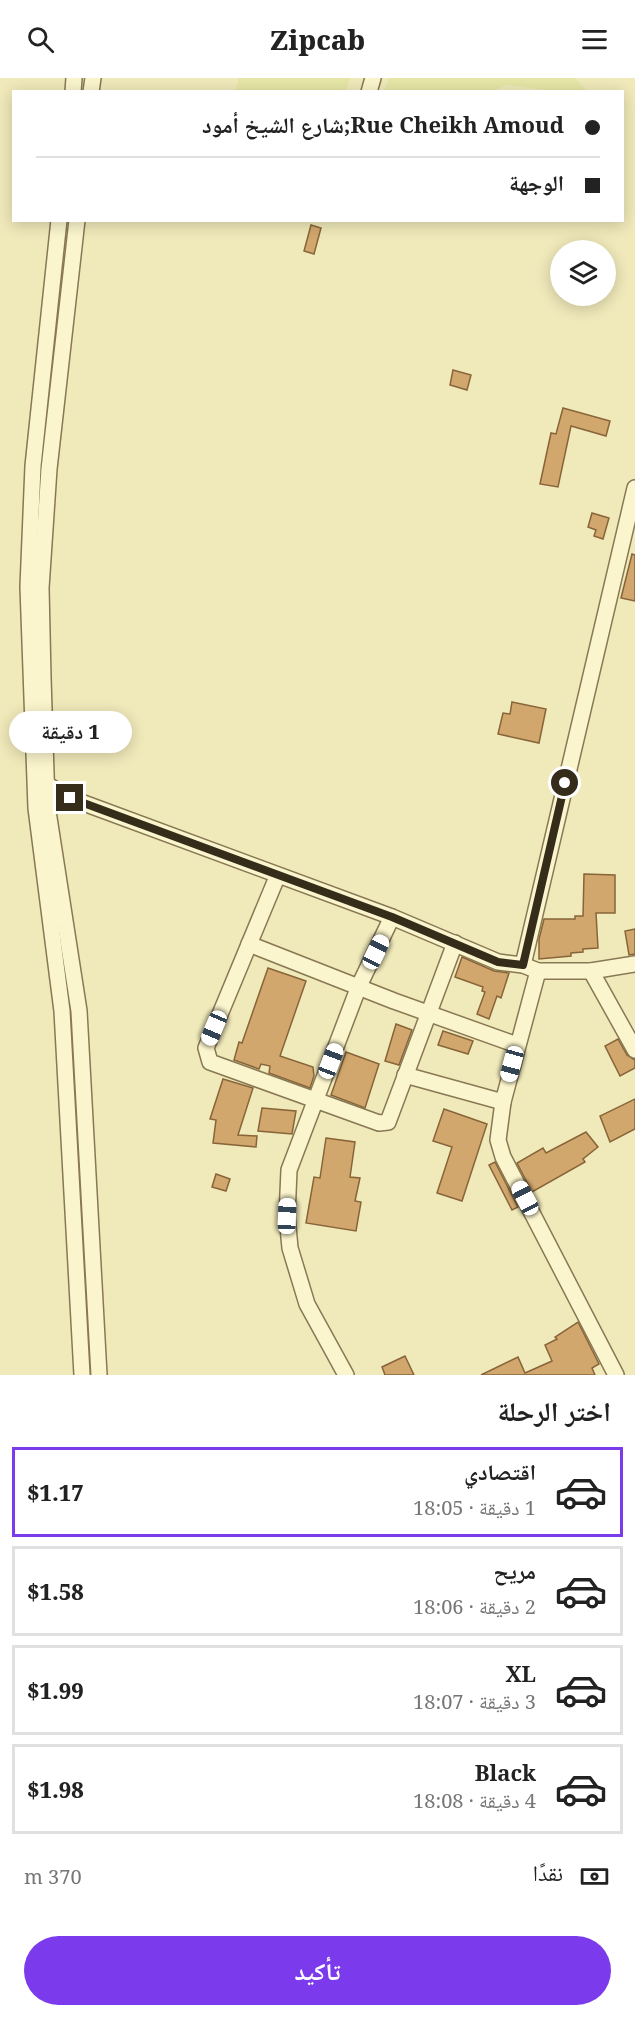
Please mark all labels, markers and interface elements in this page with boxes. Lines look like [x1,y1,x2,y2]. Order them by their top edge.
text: Zipcab [270,21,365,58]
icon: search [24,23,57,56]
icon: menu [578,23,611,56]
text: Rue Cheikh Amoud;شارع الشيخ أمود [202,109,564,139]
text: الوجهة [509,167,564,197]
map controls [550,240,616,306]
button: layers [550,240,616,306]
callout: 1 دقيقة [8,711,132,753]
text: 1 دقيقة [41,718,100,745]
route start [551,769,578,796]
route end [56,784,83,811]
car [360,932,392,972]
car [199,1008,229,1048]
car [316,1041,346,1081]
car [499,1044,525,1084]
car [509,1178,541,1218]
car [277,1198,297,1234]
text: اختر الرحلة [497,1392,611,1429]
text: اقتصادي [464,1456,536,1486]
icon: car [554,1465,608,1519]
text: $1.17 [27,1477,84,1507]
text: 1 دقيقة · 18:05 [413,1494,536,1521]
text: مريح [493,1555,536,1585]
icon: car [554,1564,608,1618]
text: $1.58 [27,1576,84,1606]
text: 2 دقيقة · 18:06 [413,1593,536,1620]
text: XL [505,1658,536,1688]
icon: car [554,1663,608,1717]
text: $1.99 [27,1675,84,1705]
text: 3 دقيقة · 18:07 [413,1688,536,1715]
text: Black [475,1757,536,1787]
icon: car [554,1762,608,1816]
text: $1.98 [27,1774,84,1804]
text: 4 دقيقة · 18:08 [413,1787,536,1814]
text: نقدًا [533,1857,563,1887]
icon: cash [578,1860,611,1893]
text: 370 m [24,1863,82,1890]
button: تأكيد [24,1936,611,2005]

